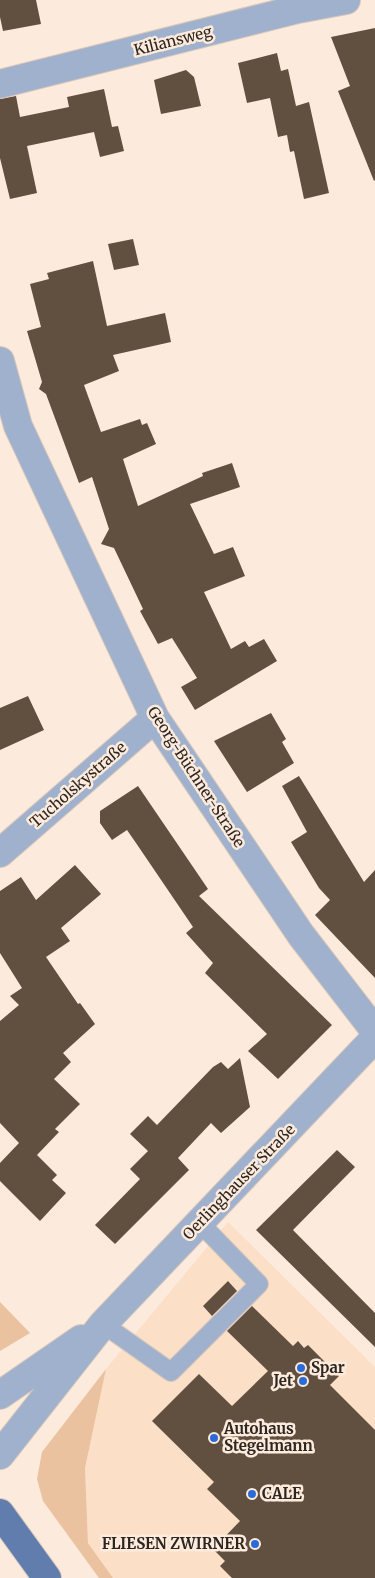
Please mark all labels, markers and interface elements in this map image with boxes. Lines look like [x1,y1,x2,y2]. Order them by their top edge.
street label: Kiliansweg [132,22,214,59]
street label: Georg-Büchner-Straße [144,703,249,851]
street label: Tucholskystraße [26,738,130,832]
street label: Oerlinghauser Straße [179,1120,299,1243]
place label: Spar [311,1358,345,1377]
marker: Spar [295,1362,307,1374]
place label: Jet [272,1371,293,1390]
marker: Jet [297,1375,309,1387]
place label: Autohaus Stegelmann [223,1419,313,1455]
marker: Autohaus Stegelmann [208,1432,220,1444]
place label: CALE [262,1484,302,1503]
marker: CALE [246,1488,258,1500]
place label: FLIESEN ZWIRNER [102,1534,245,1553]
marker: FLIESEN ZWIRNER [249,1538,261,1550]

